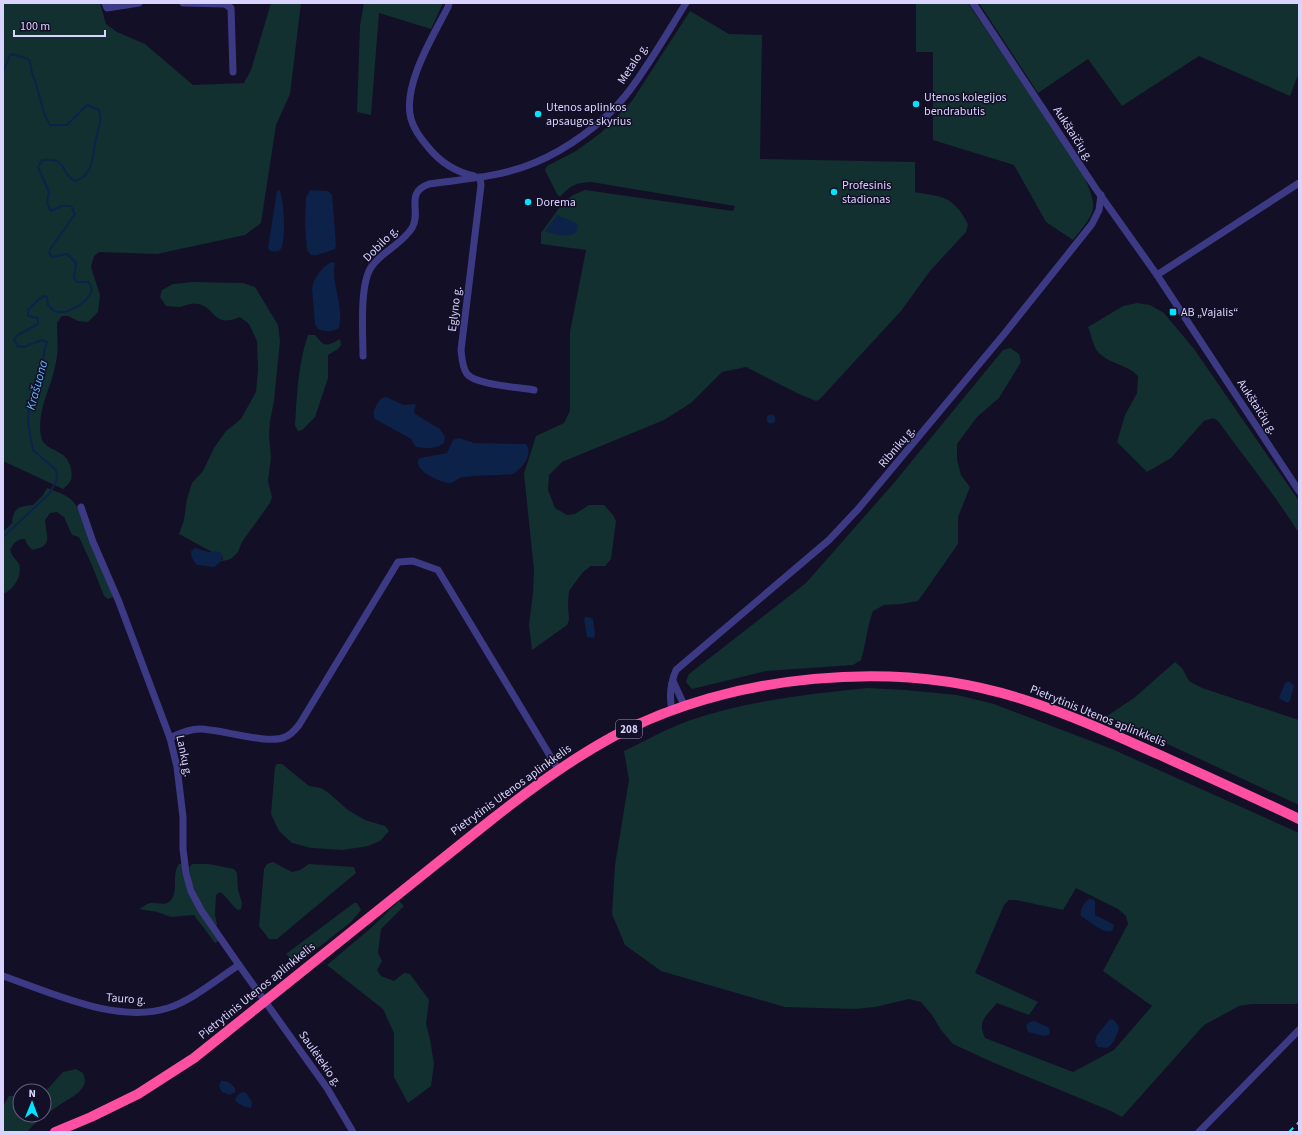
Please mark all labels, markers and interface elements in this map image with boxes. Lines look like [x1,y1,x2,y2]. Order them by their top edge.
scale bar [14,12,105,38]
text: 100 m [20,18,50,35]
street label: Metalo g. [614,40,652,88]
place label: Utenos kolegijos bendrabutis [924,89,1007,120]
place label: Utenos aplinkos apsaugos skyrius [546,99,631,130]
marker: Utenos kolegijos bendrabutis [911,99,921,109]
street label: Aukštaičių g. [1049,103,1097,165]
marker: Utenos aplinkos apsaugos skyrius [533,109,543,119]
place label: Profesinis stadionas [842,177,891,208]
marker: Profesinis stadionas [829,187,839,197]
place label: Dorema [536,194,576,211]
marker: Dorema [523,197,533,207]
street label: Dobilo g. [359,222,403,266]
street label: Eglyno g. [444,285,466,333]
place label: AB „Vajalis“ [1181,304,1238,321]
marker: AB „Vajalis“ [1168,307,1178,317]
water label: Krašuona [22,358,52,412]
street label: Aukštaičių g. [1233,376,1281,438]
street label: Ribnikų g. [875,423,919,471]
street label: Pietrytinis Utenos aplinkkelis [1027,681,1169,751]
road number: 208 [616,720,642,738]
street label: Lankų g. [171,734,197,778]
street label: Pietrytinis Utenos aplinkkelis [447,740,575,840]
street label: Pietrytinis Utenos aplinkkelis [195,939,319,1043]
street label: Tauro g. [105,989,147,1009]
street label: Saulėtekio g. [295,1028,345,1090]
north arrow [12,1083,52,1123]
text: N [28,1086,36,1101]

